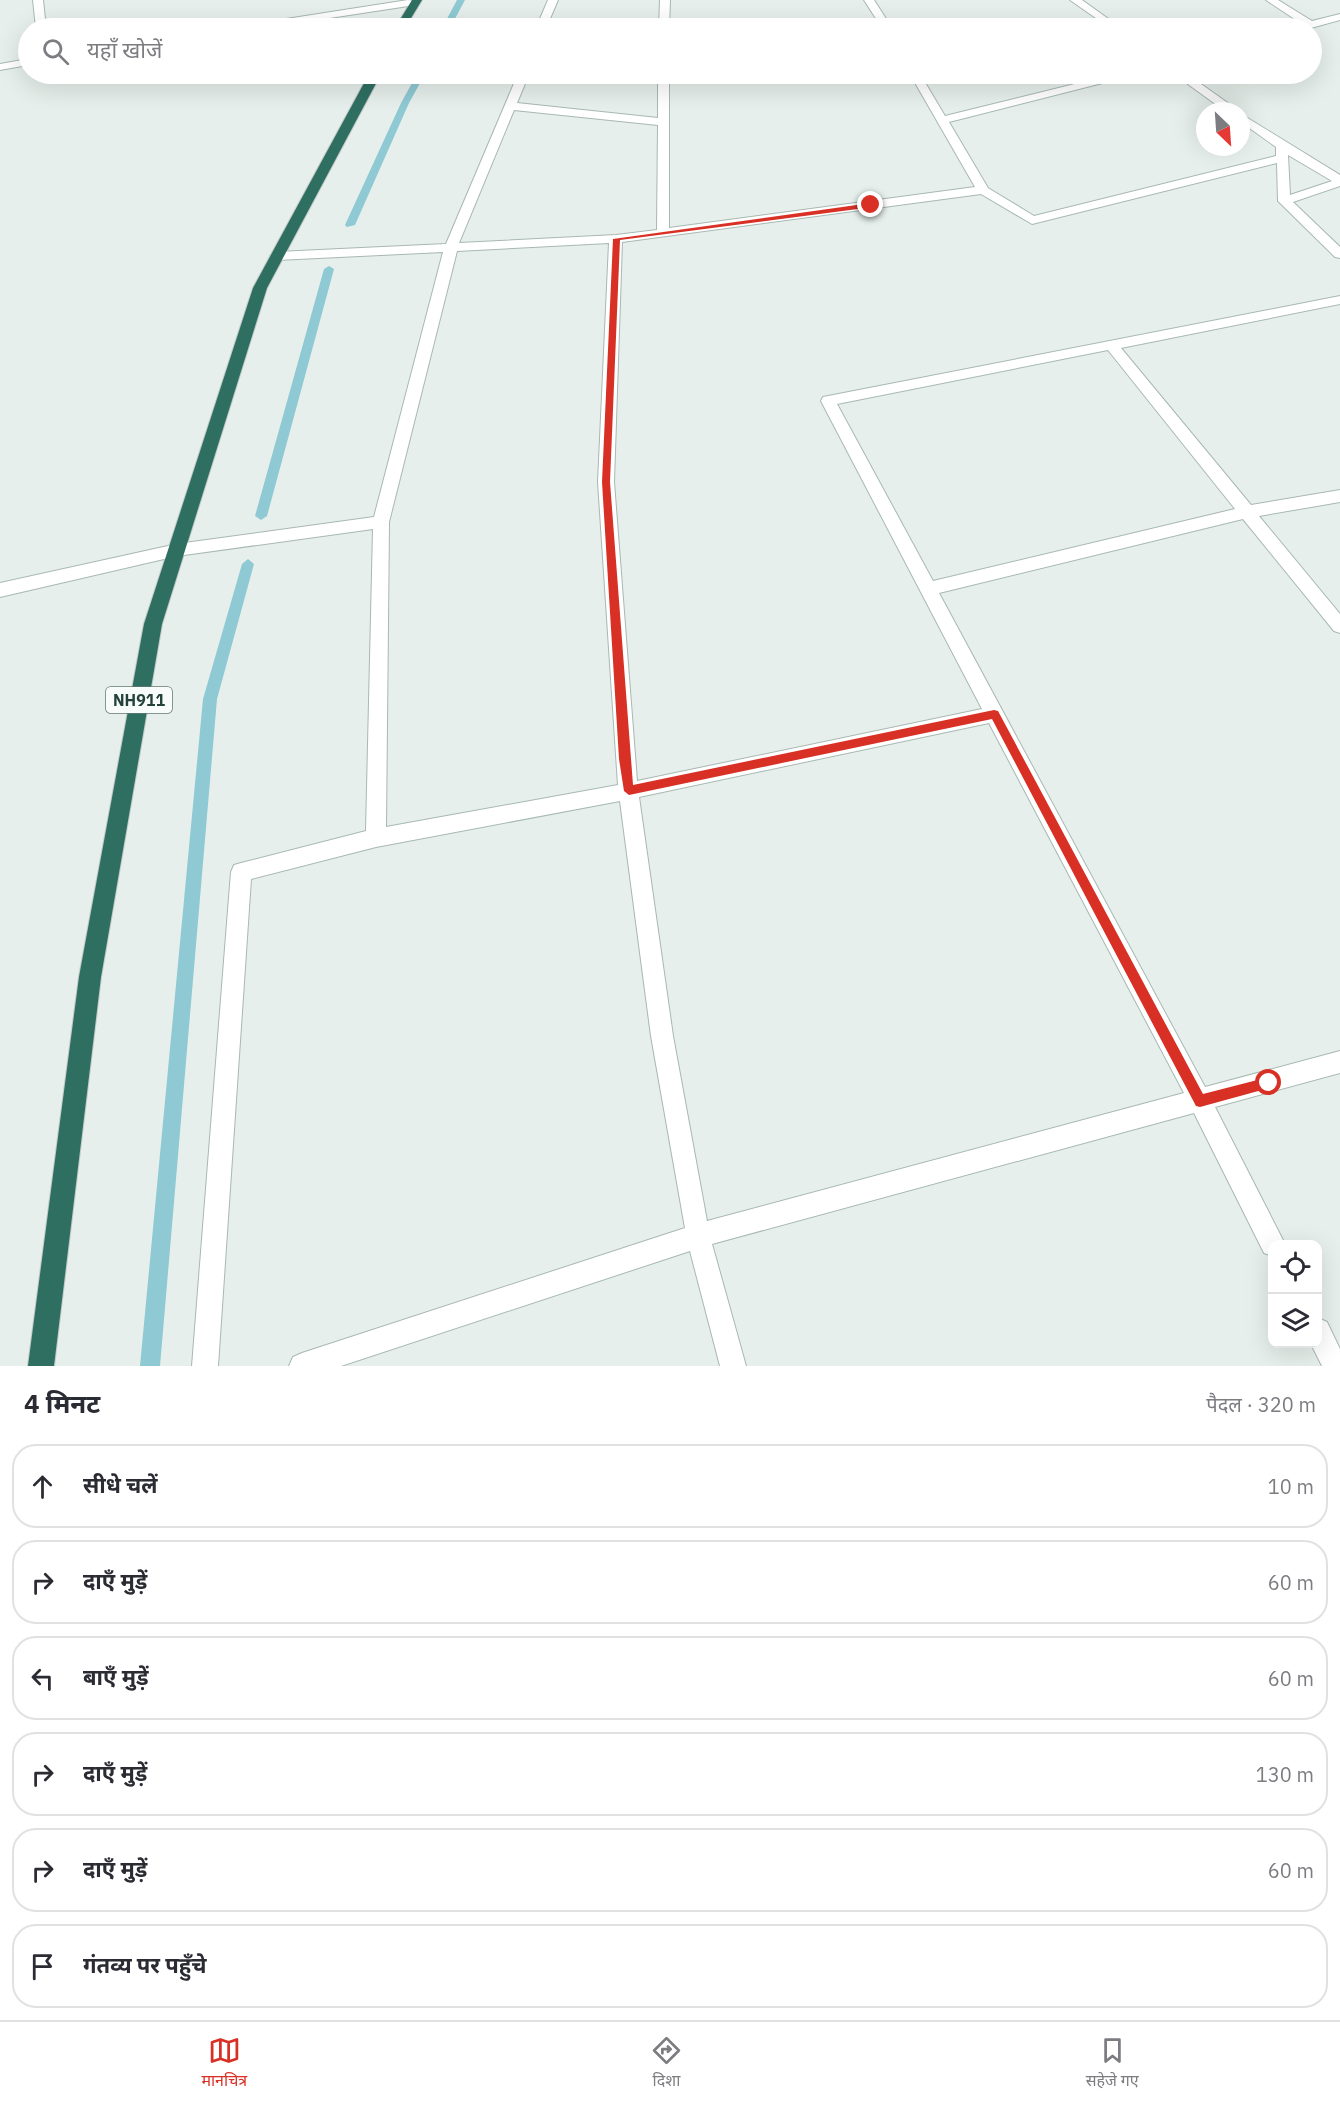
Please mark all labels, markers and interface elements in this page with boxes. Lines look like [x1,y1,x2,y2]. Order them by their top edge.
search box [18,18,1322,84]
icon: search [39,35,72,68]
text: यहाँ खोजें [87,35,162,64]
north arrow [1196,102,1250,156]
route end [857,191,883,217]
road number: NH911 [106,687,172,713]
route start [1255,1069,1281,1095]
map controls [1268,1240,1322,1348]
button: locate [1268,1240,1322,1294]
button: layers [1268,1294,1322,1348]
text: 4 मिनट [24,1386,100,1420]
text: पैदल · 320 m [1206,1391,1316,1418]
icon: ahead [26,1470,59,1503]
text: सीधे चलें [83,1470,158,1499]
text: 10 m [1268,1473,1314,1500]
icon: right [26,1566,59,1599]
text: दाएँ मुड़ें [83,1566,147,1595]
text: 60 m [1268,1569,1314,1596]
icon: left [26,1662,59,1695]
text: बाएँ मुड़ें [83,1662,149,1691]
text: 60 m [1268,1665,1314,1692]
icon: right [26,1758,59,1791]
text: दाएँ मुड़ें [83,1758,147,1787]
text: 130 m [1256,1761,1314,1788]
icon: right [26,1854,59,1887]
text: दाएँ मुड़ें [83,1854,147,1883]
text: 60 m [1268,1857,1314,1884]
icon: arrive [26,1950,59,1983]
text: गंतव्य पर पहुँचे [83,1950,207,1979]
tab: मानचित्र [201,2034,247,2093]
tab: दिशा [650,2034,683,2093]
tab: सहेजे गए [1086,2034,1139,2093]

